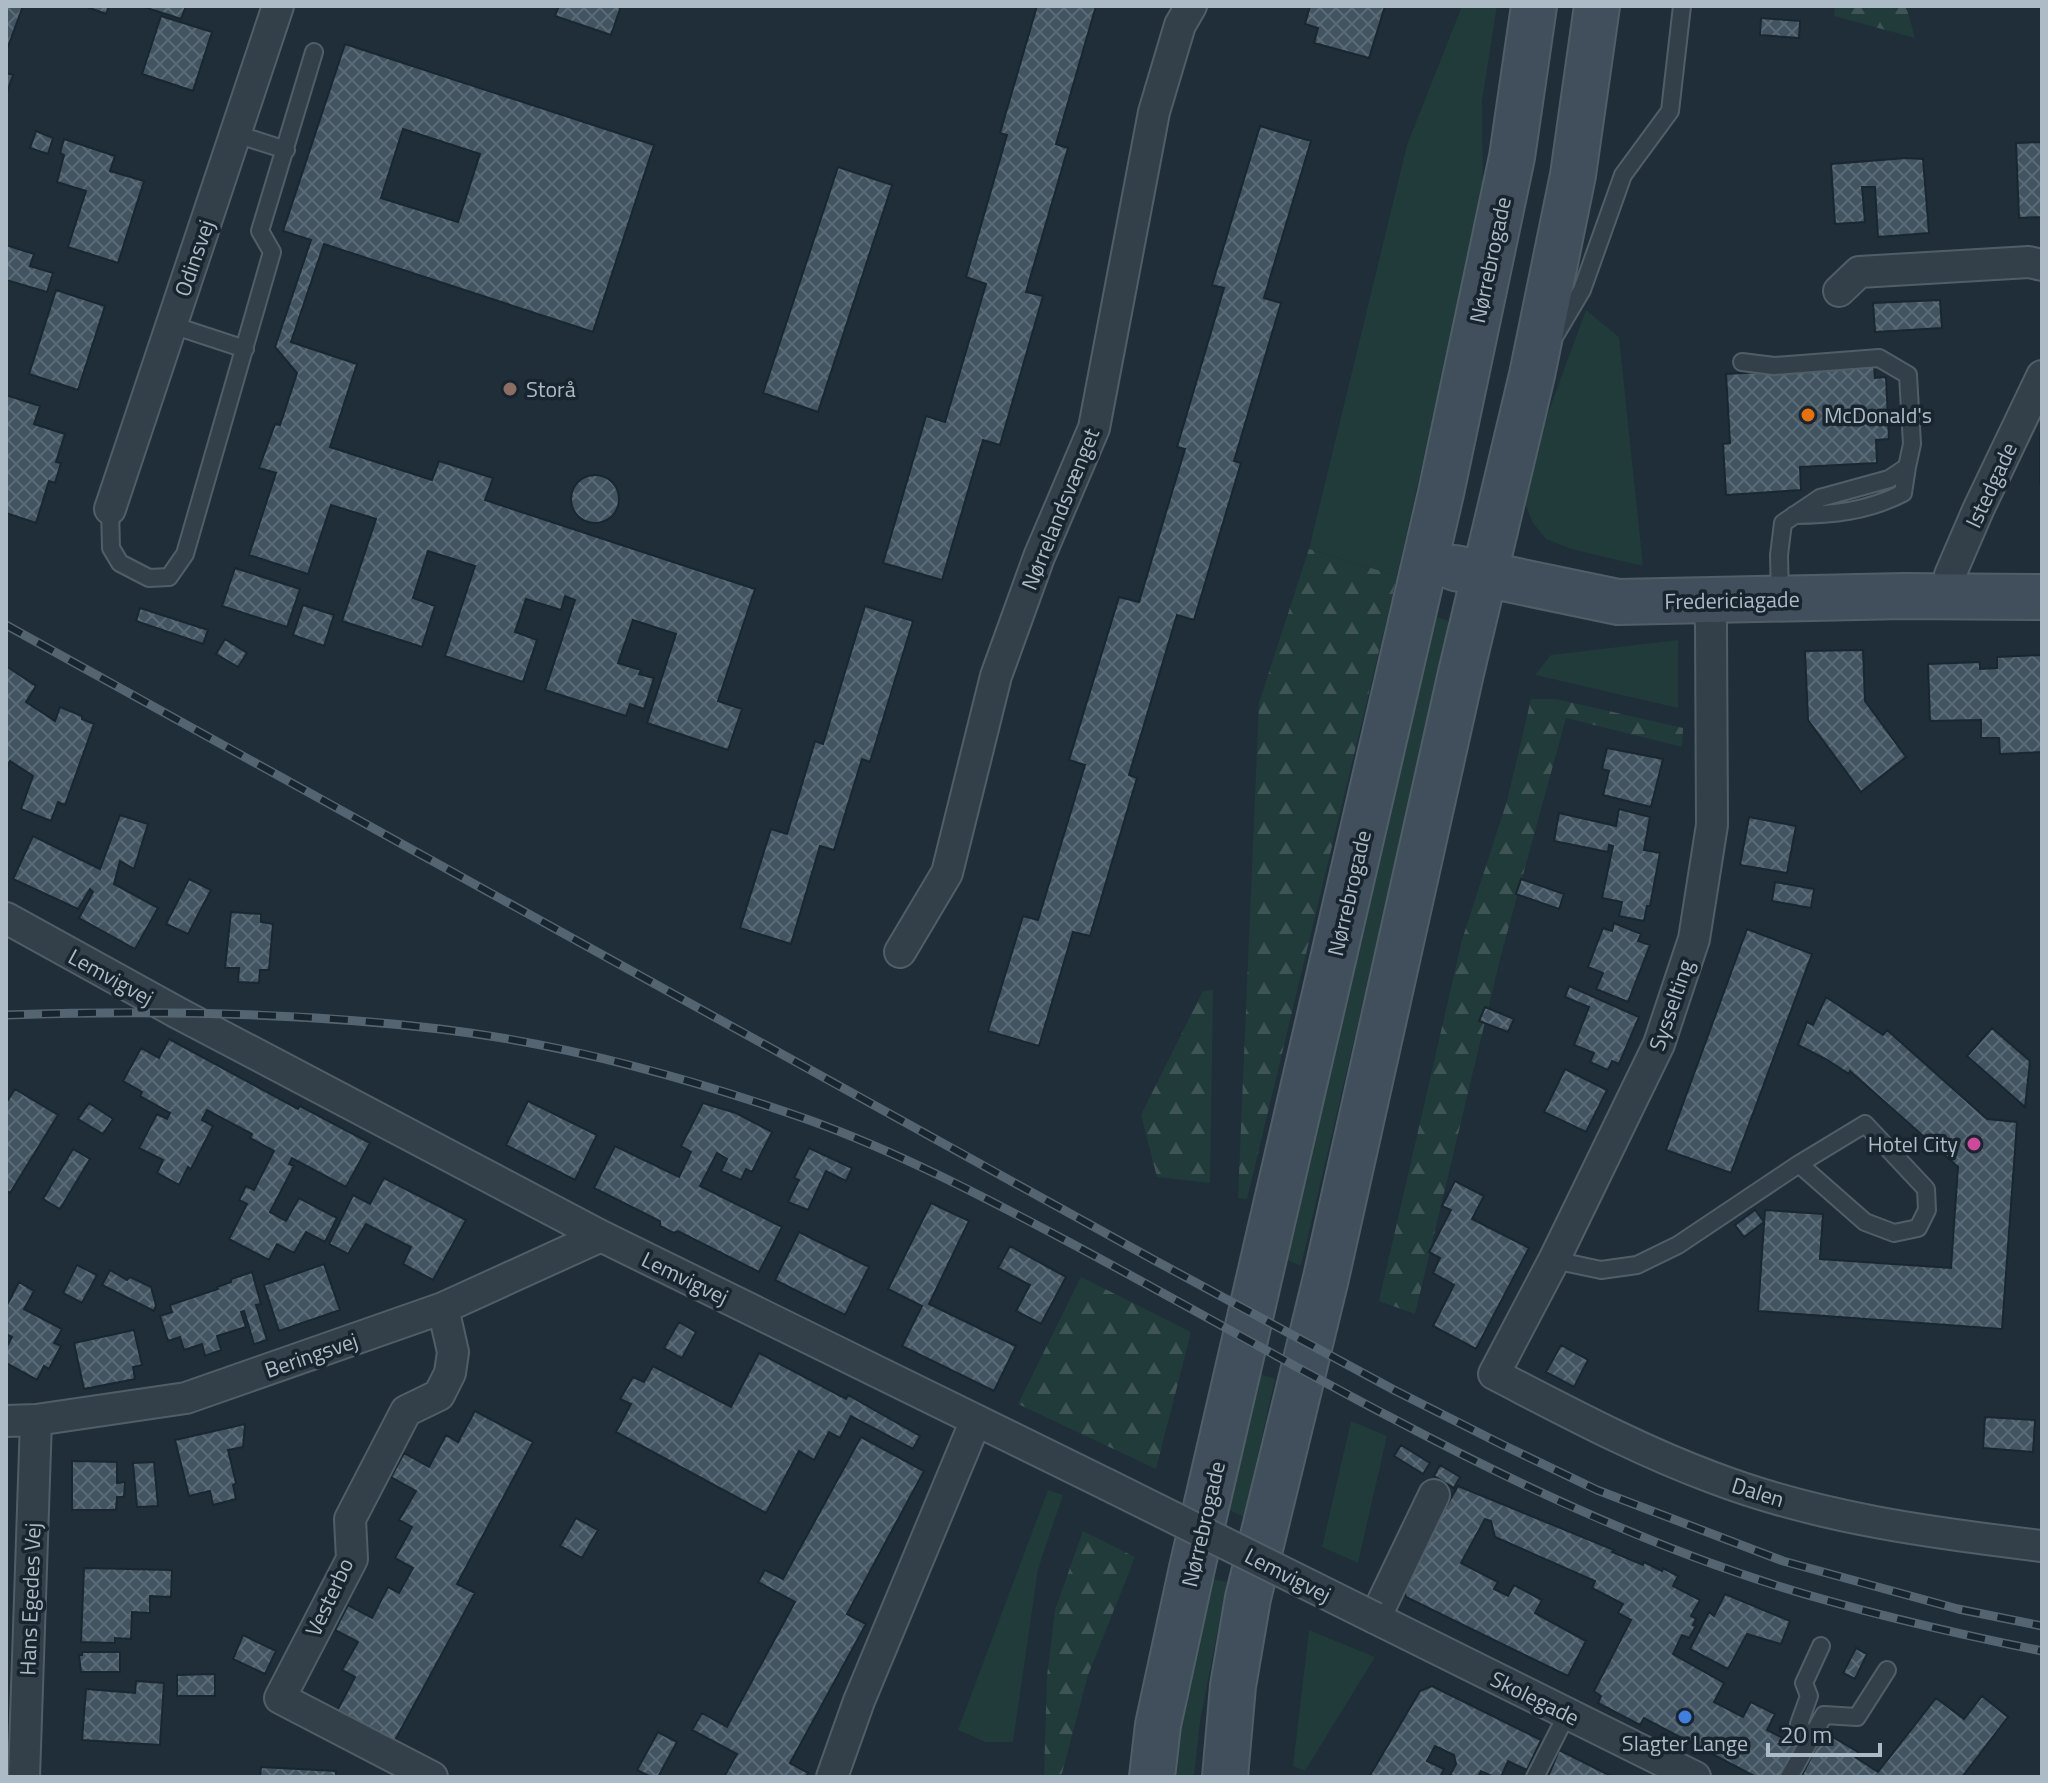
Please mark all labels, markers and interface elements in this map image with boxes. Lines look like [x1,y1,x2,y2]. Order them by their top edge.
street label: Nørrebrogade [1460,194,1520,326]
street label: Odinsvej [165,215,223,301]
place label: Storå [526,372,576,406]
marker: Storå [501,380,519,398]
place label: McDonald's [1824,398,1932,432]
marker: McDonald's [1799,406,1817,424]
street label: Nørrelandsvænget [1012,423,1108,595]
street label: Istedgade [1956,436,2026,534]
street label: Fredericiagade [1664,582,1800,618]
street label: Nørrebrogade [1318,827,1380,959]
street label: Lemvigvej [62,940,160,1014]
street label: Sysselting [1640,955,1702,1055]
place label: Hotel City [1868,1127,1958,1161]
marker: Hotel City [1965,1135,1983,1153]
street label: Lemvigvej [636,1242,734,1314]
street label: Beringsvej [260,1323,362,1387]
street label: Nørrebrogade [1172,1458,1234,1590]
street label: Dalen [1728,1468,1788,1516]
street label: Hans Egedes Vej [10,1522,50,1676]
street label: Lemvigvej [1239,1539,1337,1611]
street label: Vesterbo [296,1552,362,1642]
street label: Skolegade [1485,1662,1585,1734]
scale bar [1768,1707,1880,1757]
marker: Slagter Lange [1676,1708,1694,1726]
text: 20 m [1780,1716,1832,1752]
place label: Slagter Lange [1622,1726,1748,1760]

